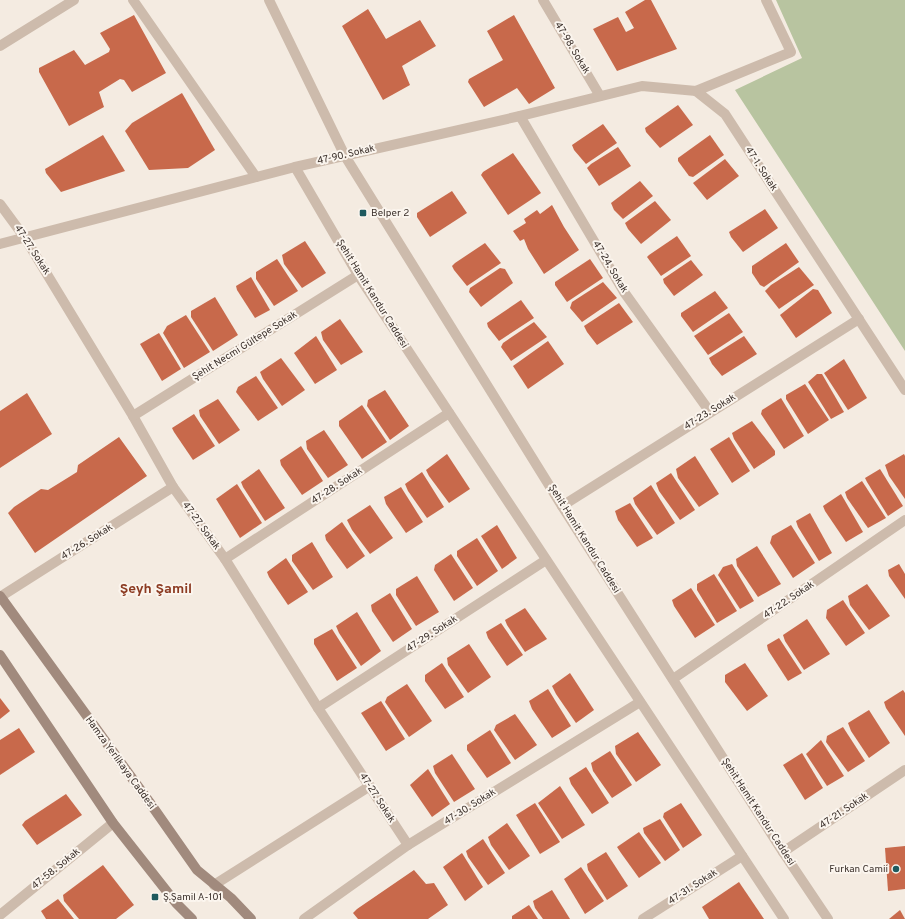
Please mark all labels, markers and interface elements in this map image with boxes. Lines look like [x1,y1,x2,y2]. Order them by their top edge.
street label: 47-98. Sokak [551,20,593,76]
street label: 47-90. Sokak [316,142,376,168]
street label: 47-1. Sokak [742,144,780,194]
place label: Belper 2 [371,207,409,220]
marker: Belper 2 [358,208,368,218]
street label: 47-27. Sokak [11,223,53,277]
street label: Şehit Hamit Kandur Caddesi [333,237,411,351]
street label: 47-24. Sokak [589,239,631,295]
street label: Şehit Necmi Gültepe Sokak [190,308,300,384]
street label: 47-23. Sokak [682,391,738,433]
street label: 47-28. Sokak [309,465,365,507]
street label: Şehit Hamit Kandur Caddesi [545,482,623,596]
street label: 47-27. Sokak [179,499,223,553]
street label: 47-26. Sokak [59,521,115,563]
street label: 47-22. Sokak [761,578,817,622]
district label: Şeyh Şamil [120,581,192,598]
street label: 47-29. Sokak [404,613,460,655]
street label: Hamza Yerlikaya Caddesi [82,714,158,812]
street label: Şehit Hamit Kandur Caddesi [718,756,798,868]
street label: 47-27. Sokak [356,771,398,825]
street label: 47-30. Sokak [442,786,498,828]
street label: 47-21. Sokak [817,790,871,832]
street label: 47-58. Sokak [29,845,83,893]
place label: Furkan Camii [829,863,888,876]
marker: Furkan Camii [891,864,901,874]
street label: 47-31. Sokak [666,866,720,908]
place label: Ş.Şamil A-101 [163,891,222,904]
marker: Ş.Şamil A-101 [150,892,160,902]

